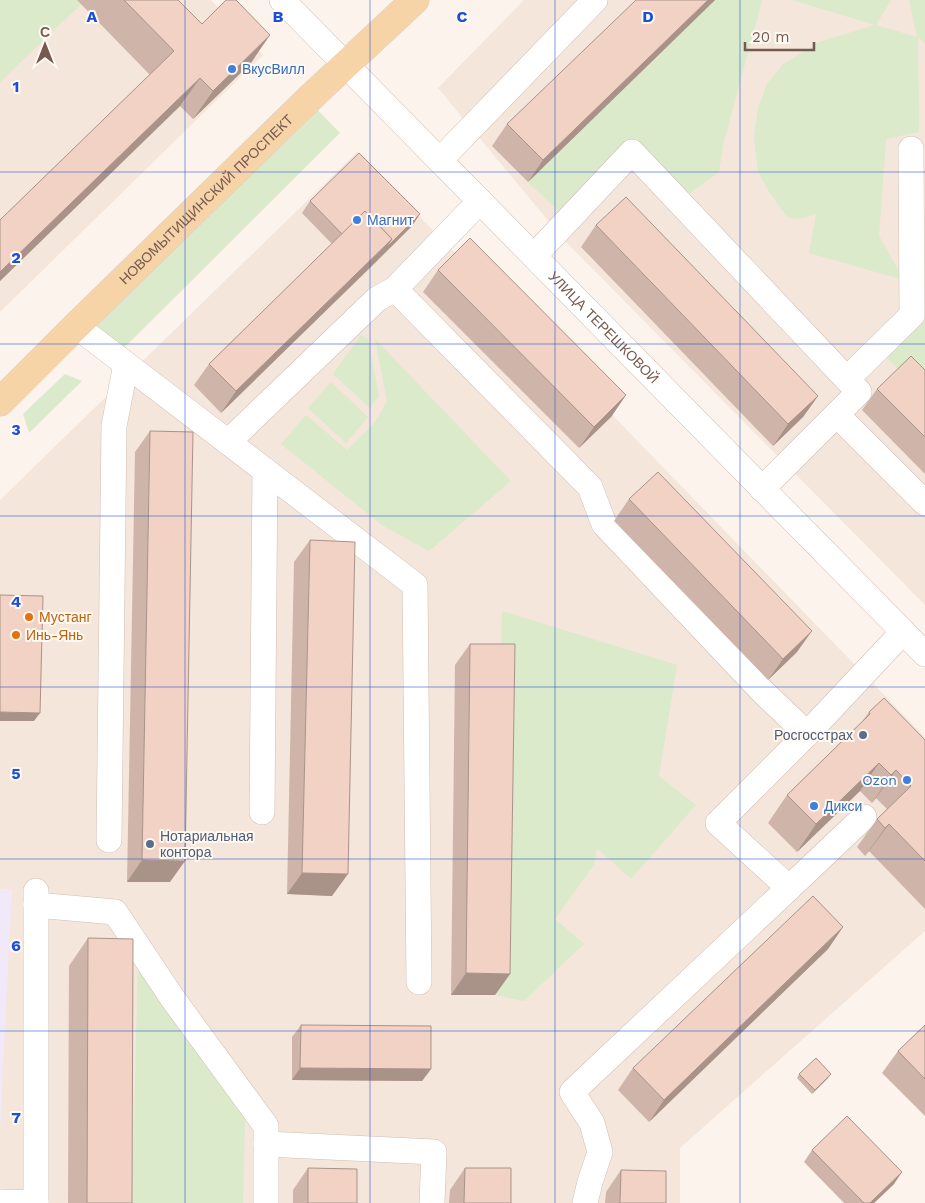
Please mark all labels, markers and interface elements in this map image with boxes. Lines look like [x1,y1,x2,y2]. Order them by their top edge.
text: A [87,7,98,26]
text: B [273,7,284,26]
text: C [457,7,468,26]
text: D [642,7,654,26]
north arrow [20,20,70,70]
scale bar [745,20,814,52]
text: С [40,24,50,40]
text: 20 m [752,28,790,46]
place label: ВкусВилл [242,61,305,77]
marker: ВкусВилл [226,63,238,75]
text: 1 [13,77,19,96]
street label: НОВОМЫТИЩИНСКИЙ ПРОСПЕКТ [116,111,296,287]
place label: Магнит [367,212,414,228]
marker: Магнит [351,214,363,226]
text: 2 [11,248,21,267]
street label: УЛИЦА ТЕРЕШКОВОЙ [545,268,663,387]
text: 3 [11,420,21,439]
text: 4 [11,592,21,611]
place label: Мустанг [39,609,92,625]
marker: Мустанг [23,611,35,623]
place label: Инь-Янь [26,627,83,643]
marker: Инь-Янь [10,629,22,641]
place label: Росгосстрах [774,727,853,743]
marker: Росгосстрах [857,729,869,741]
text: 5 [11,764,21,783]
place label: Ozon [862,772,897,788]
marker: Ozon [901,774,913,786]
place label: Дикси [824,798,862,814]
marker: Дикси [808,800,820,812]
place label: Нотариальная контора [160,828,254,860]
marker: Нотариальная контора [144,838,156,850]
text: 6 [11,936,21,955]
text: 7 [11,1108,21,1127]

